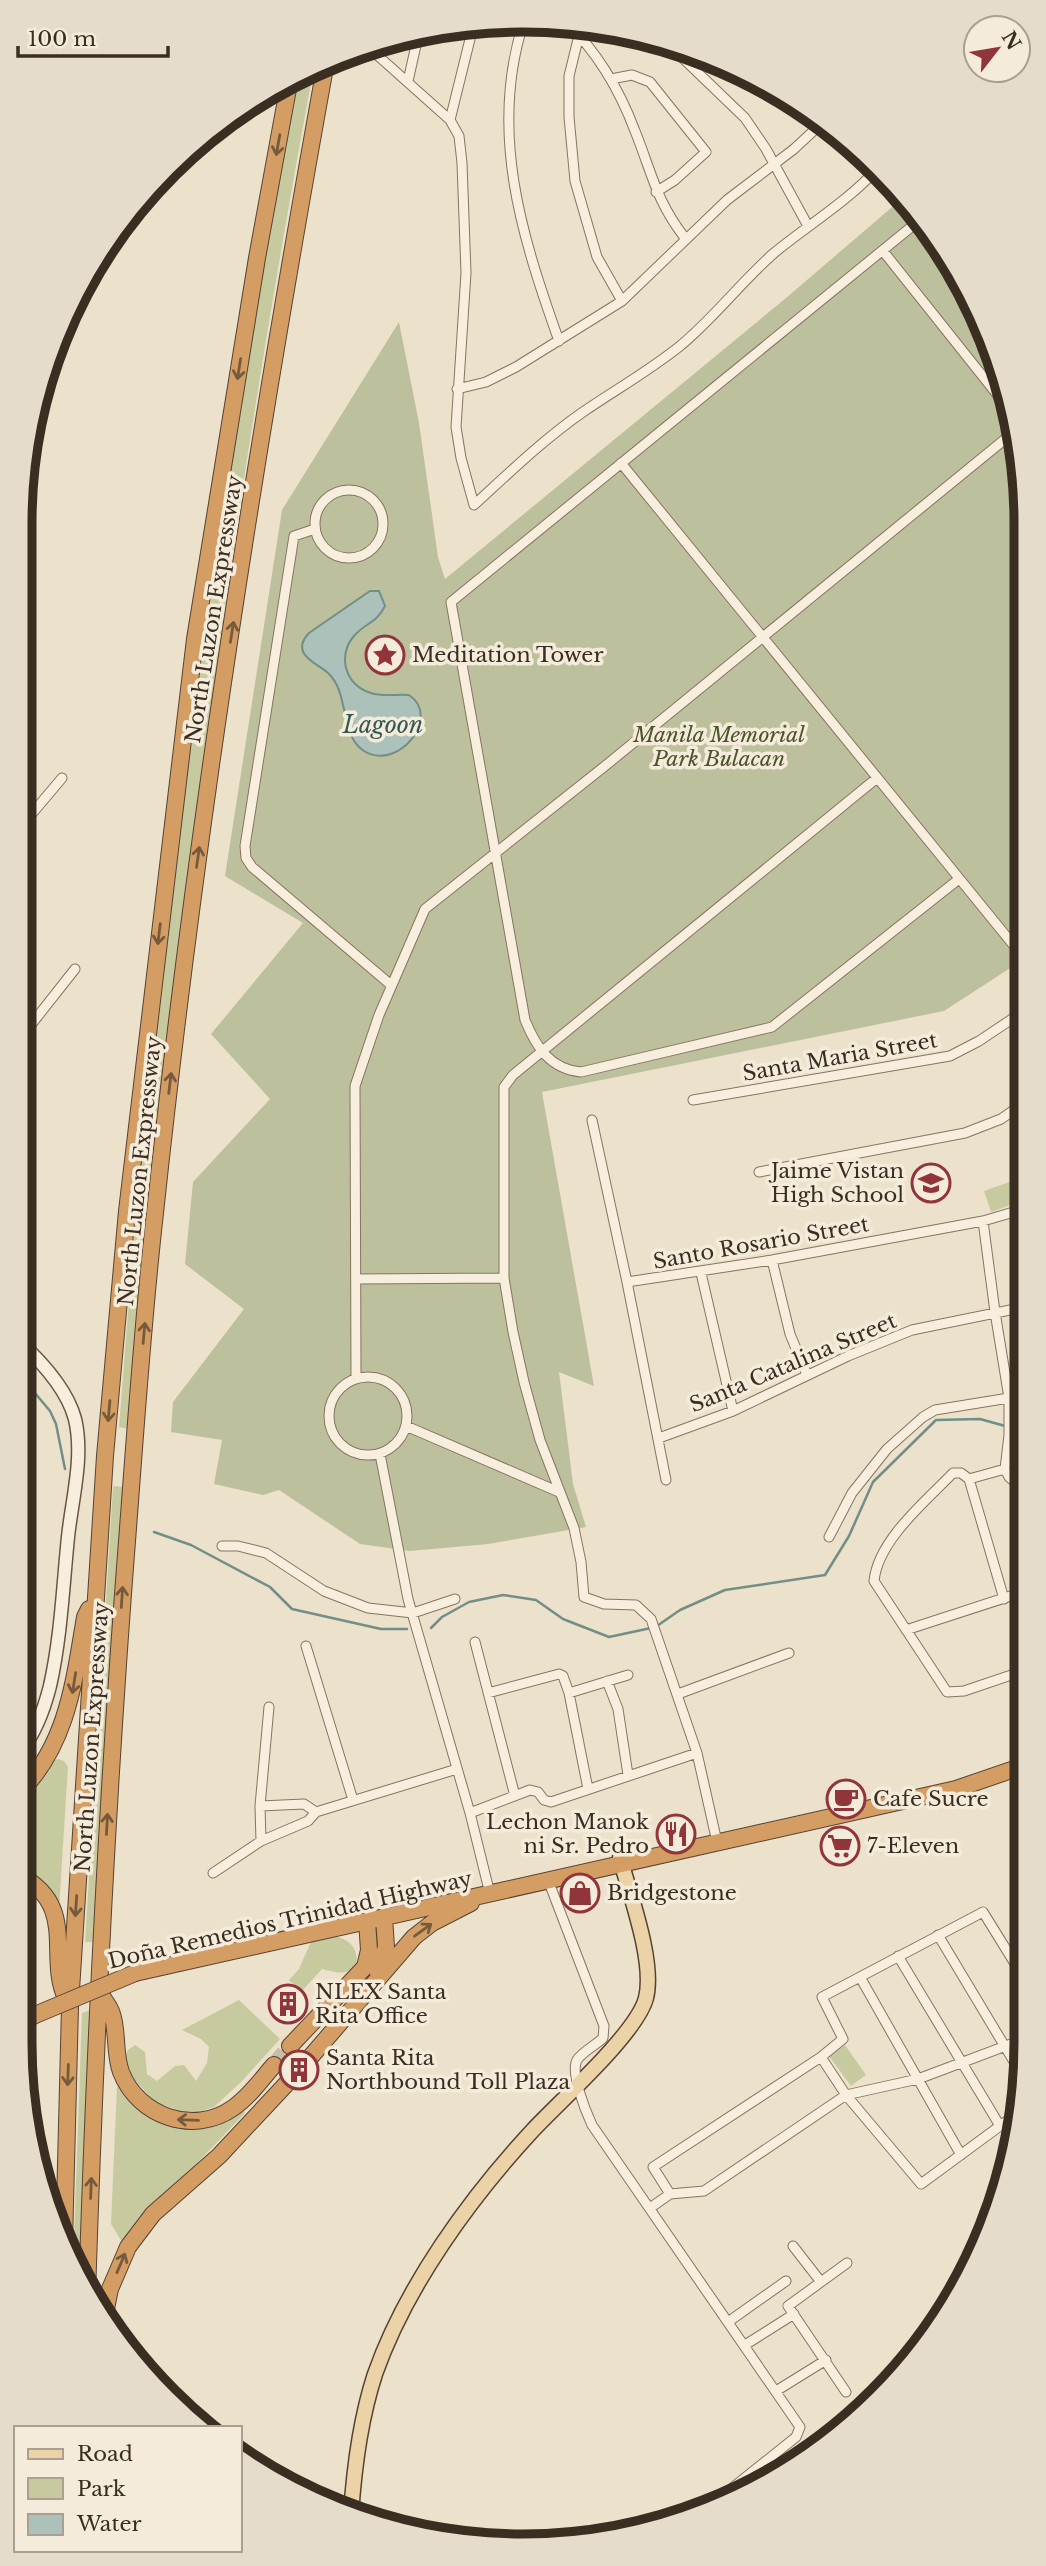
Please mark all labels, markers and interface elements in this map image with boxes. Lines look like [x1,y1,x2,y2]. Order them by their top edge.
scale bar [18,14,168,58]
north arrow [962,14,1032,84]
text: 100 m [28,26,96,52]
text: N [997,27,1026,54]
one-way arrow [270,133,284,156]
one-way arrow [232,357,245,380]
street label: North Luzon Expressway [180,473,248,745]
one-way arrow [226,621,239,644]
place icon: Meditation Tower [364,634,406,676]
place label: Meditation Tower [412,642,603,668]
water label: Lagoon [342,711,423,739]
park label: Manila Memorial Park Bulacan [632,722,805,772]
one-way arrow [191,846,204,869]
one-way arrow [152,922,165,944]
street label: Santa Maria Street [741,1027,939,1087]
street label: North Luzon Expressway [113,1034,167,1307]
one-way arrow [164,1072,177,1094]
place label: Jaime Vistan High School [768,1158,904,1208]
school or university icon: Jaime Vistan High School [910,1162,952,1204]
street label: Santo Rosario Street [651,1211,871,1275]
street label: Santa Catalina Street [686,1308,900,1418]
one-way arrow [138,1322,151,1345]
one-way arrow [102,1399,115,1421]
one-way arrow [116,1586,129,1609]
street label: North Luzon Expressway [70,1600,114,1873]
one-way arrow [67,1671,80,1694]
cafe icon: Cafe Sucre [825,1778,867,1820]
place label: Cafe Sucre [873,1786,989,1812]
place label: Lechon Manok ni Sr. Pedro [486,1809,649,1859]
one-way arrow [101,1813,114,1836]
restaurant icon: Lechon Manok ni Sr. Pedro [655,1813,697,1855]
supermarket icon: 7-Eleven [819,1825,861,1867]
place label: 7-Eleven [867,1833,959,1859]
street label: Doña Remedios Trinidad Highway [105,1865,475,1975]
shop icon: Bridgestone [559,1872,601,1914]
place label: Bridgestone [607,1880,737,1906]
one-way arrow [70,1895,83,1918]
one-way arrow [413,1922,432,1937]
place label: NLEX Santa Rita Office [315,1979,447,2029]
building icon: NLEX Santa Rita Office [267,1983,309,2025]
place label: Santa Rita Northbound Toll Plaza [326,2045,571,2095]
building icon: Santa Rita Northbound Toll Plaza [278,2049,320,2091]
one-way arrow [61,2063,75,2086]
one-way arrow [177,2113,200,2127]
one-way arrow [84,2177,97,2200]
one-way arrow [116,2253,129,2274]
legend [14,2426,242,2552]
text: Road [77,2441,133,2467]
text: Park [77,2476,126,2502]
text: Water [76,2511,141,2537]

